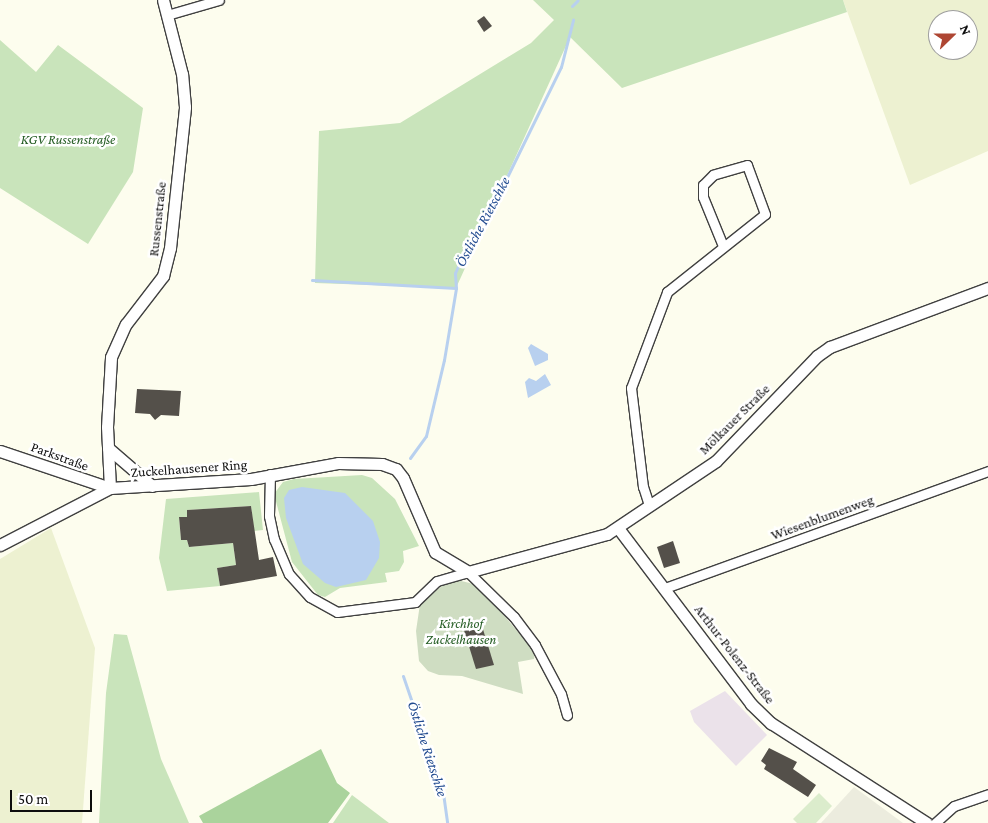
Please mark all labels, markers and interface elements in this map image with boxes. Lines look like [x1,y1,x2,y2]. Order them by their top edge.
north arrow [928,10,978,60]
text: N [957,22,975,37]
park label: KGV Russenstraße [21,131,115,147]
water label: Östliche Rietschke [452,174,514,270]
street label: Russenstraße [145,181,169,257]
street label: Mölkauer Straße [695,380,773,458]
street label: Parkstraße [29,438,91,474]
street label: Zuckelhausener Ring [130,456,248,480]
street label: Wiesenblumenweg [768,491,876,543]
street label: Arthur-Polenz-Straße [691,601,779,707]
park label: Kirchhof Zuckelhausen [426,615,496,648]
water label: Östliche Rietschke [403,699,451,799]
scale bar [12,780,95,812]
text: 50 m [18,791,48,807]

